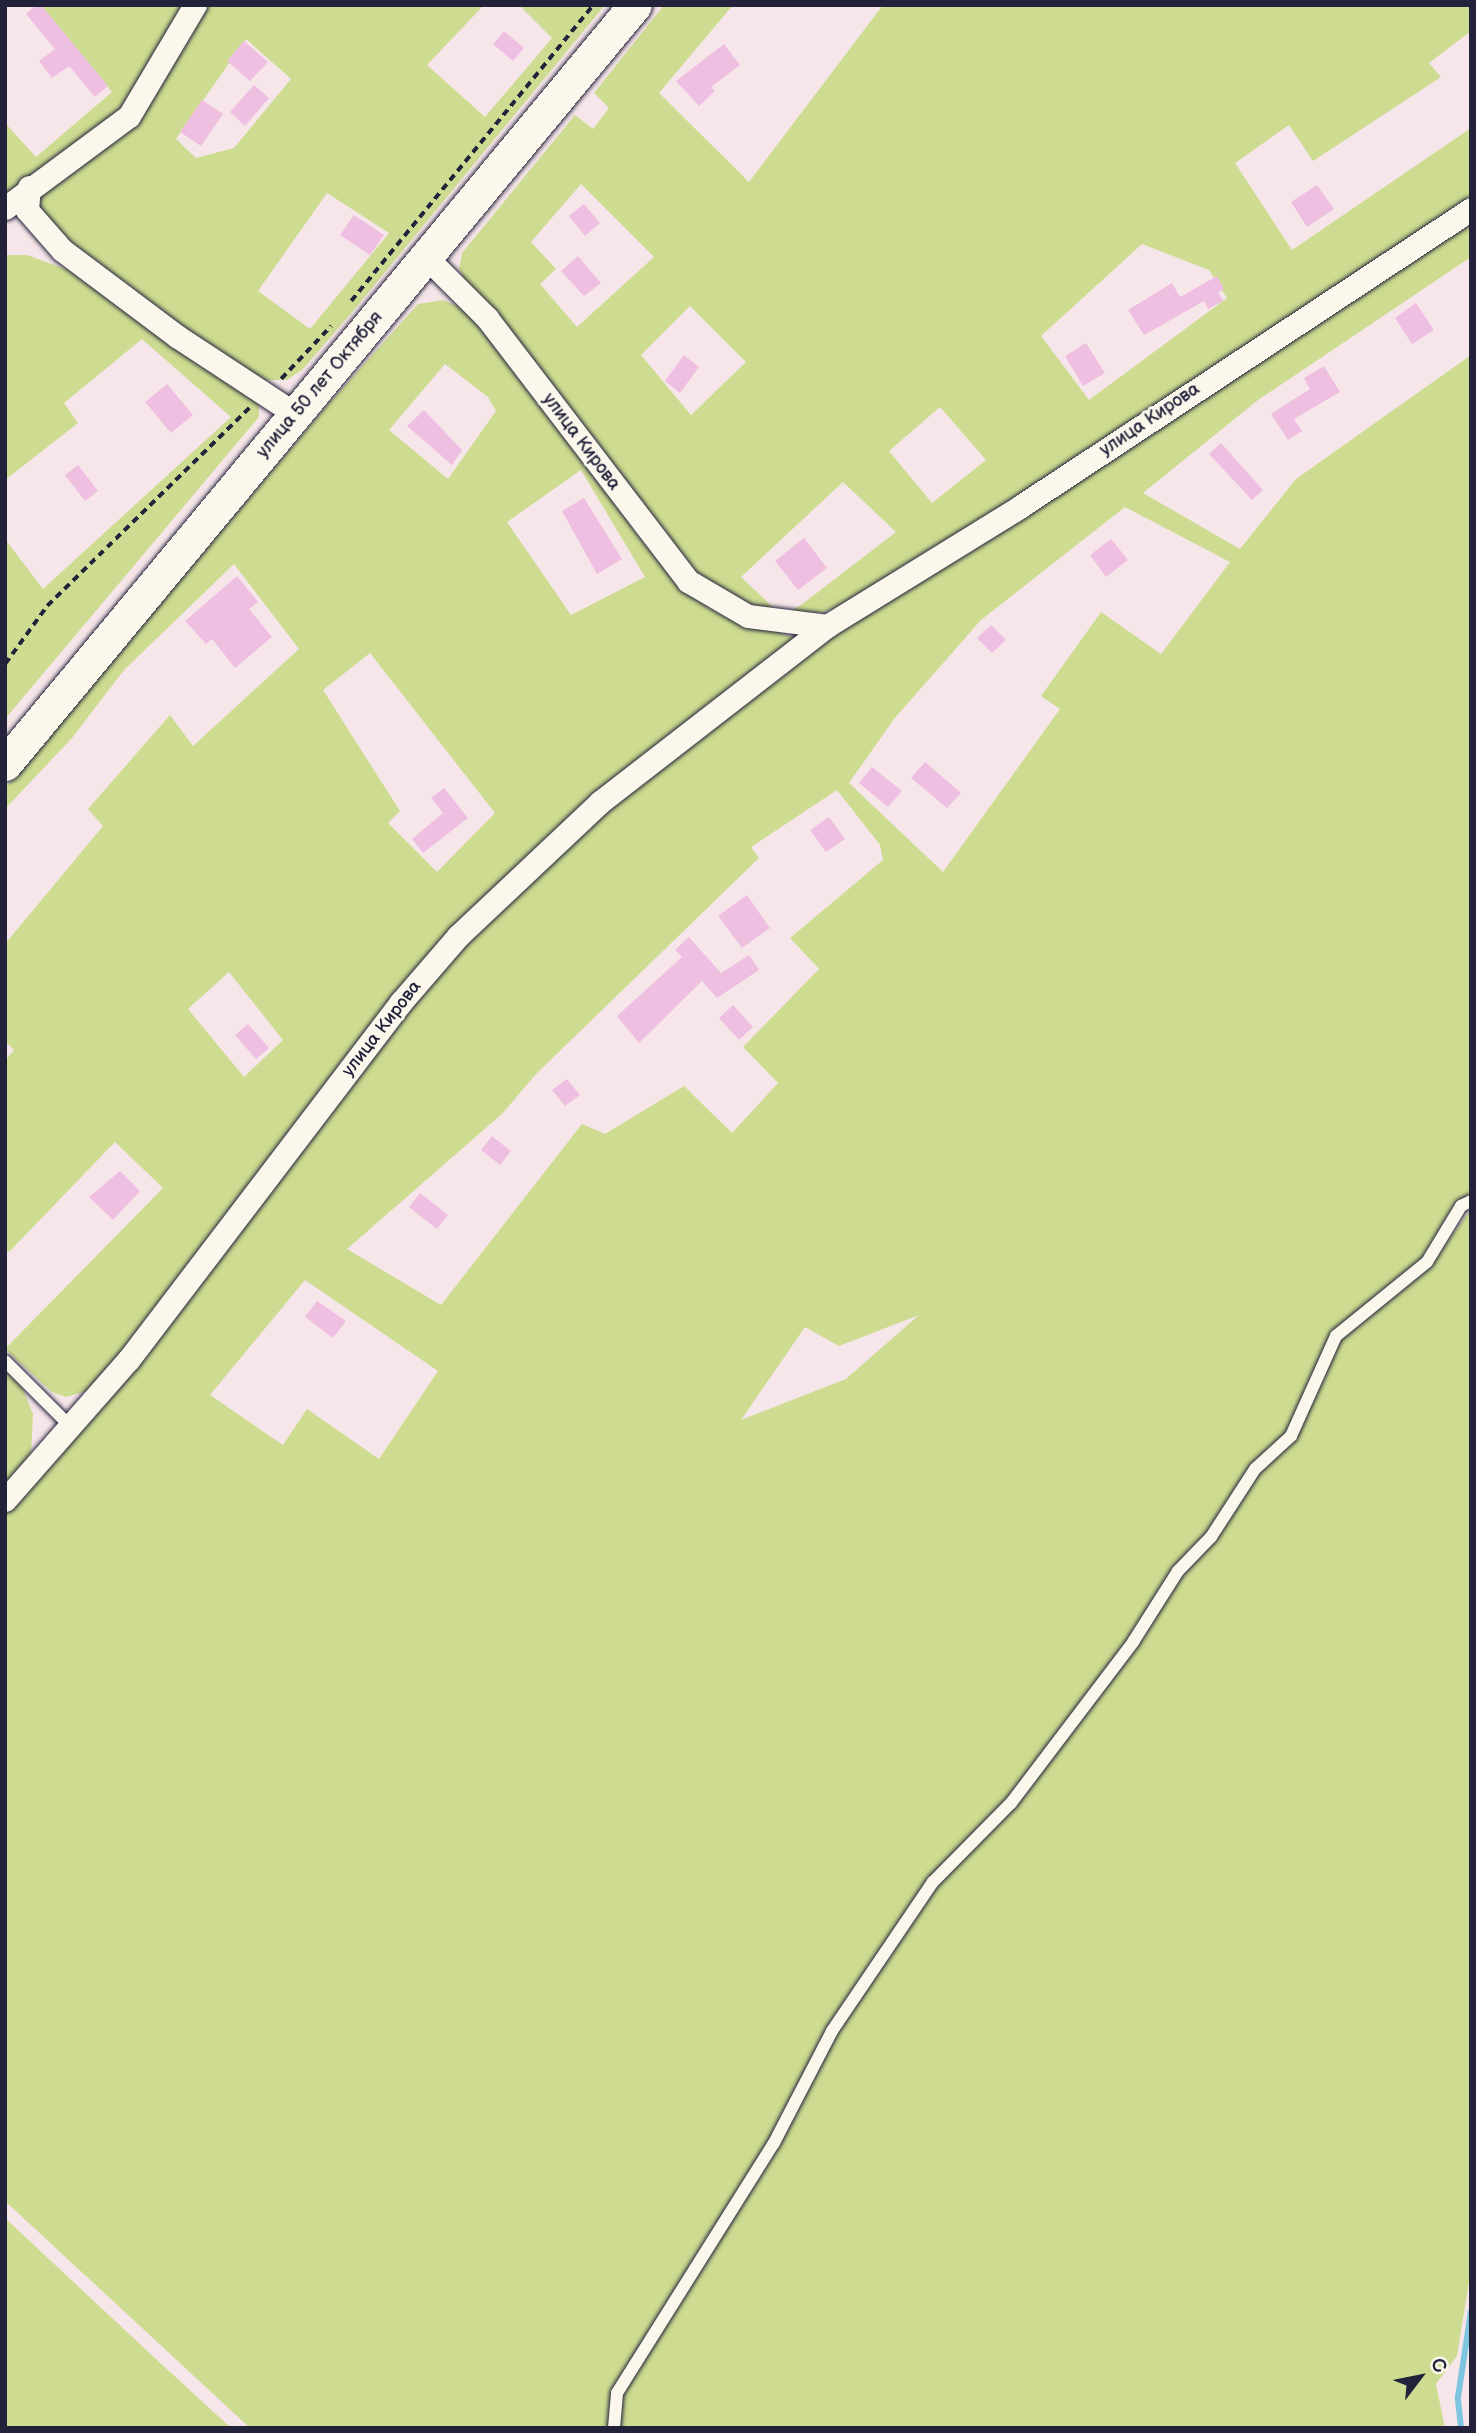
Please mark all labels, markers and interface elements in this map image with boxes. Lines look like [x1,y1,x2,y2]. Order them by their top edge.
street label: улица 50 лет Октября [252,307,388,463]
street label: улица Кирова [1096,379,1204,461]
street label: улица Кирова [537,389,625,495]
street label: улица Кирова [338,977,426,1081]
north arrow [1385,2342,1455,2412]
text: С [1425,2354,1451,2377]

